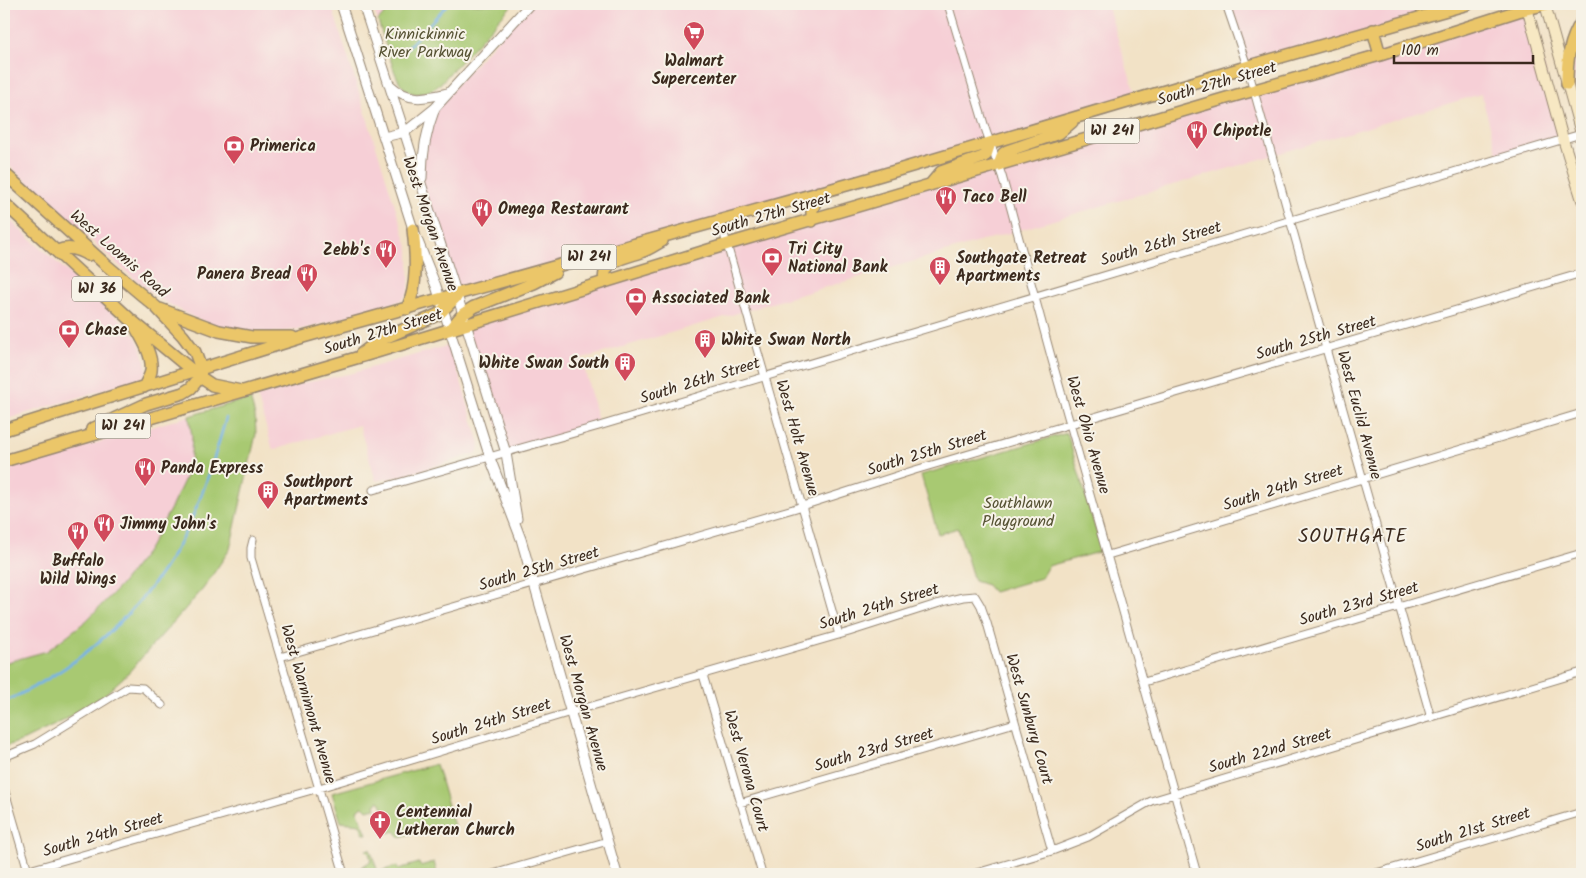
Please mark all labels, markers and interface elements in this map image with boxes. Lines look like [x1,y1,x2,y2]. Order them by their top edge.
supermarket icon: Walmart Supercenter [682,20,706,51]
park label: Kinnickinnic River Parkway [378,22,472,65]
scale bar [1394,32,1532,64]
text: 100 m [1401,39,1439,63]
place label: Walmart Supercenter [652,49,737,92]
street label: South 27th Street [1154,55,1280,113]
road number: WI 241 [1084,118,1140,144]
restaurant icon: Chipotle [1185,119,1209,150]
place label: Chipotle [1213,119,1271,144]
bank icon: Primerica [222,134,246,165]
place label: Primerica [250,134,316,159]
street label: West Morgan Avenue [395,153,465,295]
restaurant icon: Taco Bell [934,185,958,216]
place label: Taco Bell [962,185,1027,210]
street label: South 27th Street [708,186,834,244]
restaurant icon: Omega Restaurant [470,197,494,228]
place label: Omega Restaurant [498,197,630,222]
street label: West Loomis Road [64,204,175,305]
street label: South 26th Street [1098,215,1225,273]
place label: Tri City National Bank [788,237,888,280]
place label: Zebb's [323,238,371,263]
restaurant icon: Zebb's [374,238,398,269]
road number: WI 241 [562,244,616,270]
bank icon: Tri City National Bank [760,246,784,277]
place label: Southgate Retreat Apartments [956,246,1088,289]
building icon: Southgate Retreat Apartments [928,255,952,286]
place label: Panera Bread [197,262,291,287]
restaurant icon: Panera Bread [295,262,319,293]
road number: WI 36 [72,276,122,302]
bank icon: Associated Bank [624,286,648,317]
place label: Associated Bank [652,286,770,311]
street label: South 27th Street [321,302,446,362]
street label: South 25th Street [1253,309,1380,367]
bank icon: Chase [57,318,81,349]
place label: Chase [85,318,128,343]
building icon: White Swan North [693,328,717,359]
place label: White Swan North [721,328,851,353]
street label: West Euclid Avenue [1330,348,1388,482]
place label: White Swan South [479,351,609,376]
building icon: White Swan South [613,351,637,382]
street label: South 26th Street [637,351,764,411]
street label: West Ohio Avenue [1059,373,1117,497]
street label: West Holt Avenue [768,377,826,499]
road number: WI 241 [96,414,150,438]
street label: South 25th Street [864,423,991,483]
restaurant icon: Panda Express [133,456,157,487]
place label: Panda Express [161,456,264,481]
street label: South 24th Street [1220,458,1347,518]
place label: Southport Apartments [284,470,369,513]
building icon: Southport Apartments [256,479,280,510]
park label: Southlawn Playground [982,491,1055,534]
restaurant icon: Jimmy John's [92,512,116,543]
place label: Jimmy John's [120,512,217,537]
restaurant icon: Buffalo Wild Wings [66,520,90,551]
district label: SOUTHGATE [1298,522,1408,552]
street label: South 25th Street [476,540,603,598]
place label: Buffalo Wild Wings [40,549,117,592]
street label: South 23rd Street [1296,575,1422,633]
street label: South 24th Street [816,577,943,637]
street label: West Warnimont Avenue [273,621,343,787]
street label: West Morgan Avenue [551,632,615,774]
street label: West Sunbury Court [998,651,1060,788]
street label: South 24th Street [428,692,555,752]
street label: West Verona Court [717,707,776,836]
street label: South 23rd Street [811,721,937,779]
street label: South 22nd Street [1206,721,1335,780]
place label: Centennial Lutheran Church [396,800,515,843]
street label: South 21st Street [1412,800,1534,859]
street label: South 24th Street [40,806,167,864]
church icon: Centennial Lutheran Church [368,809,392,840]

